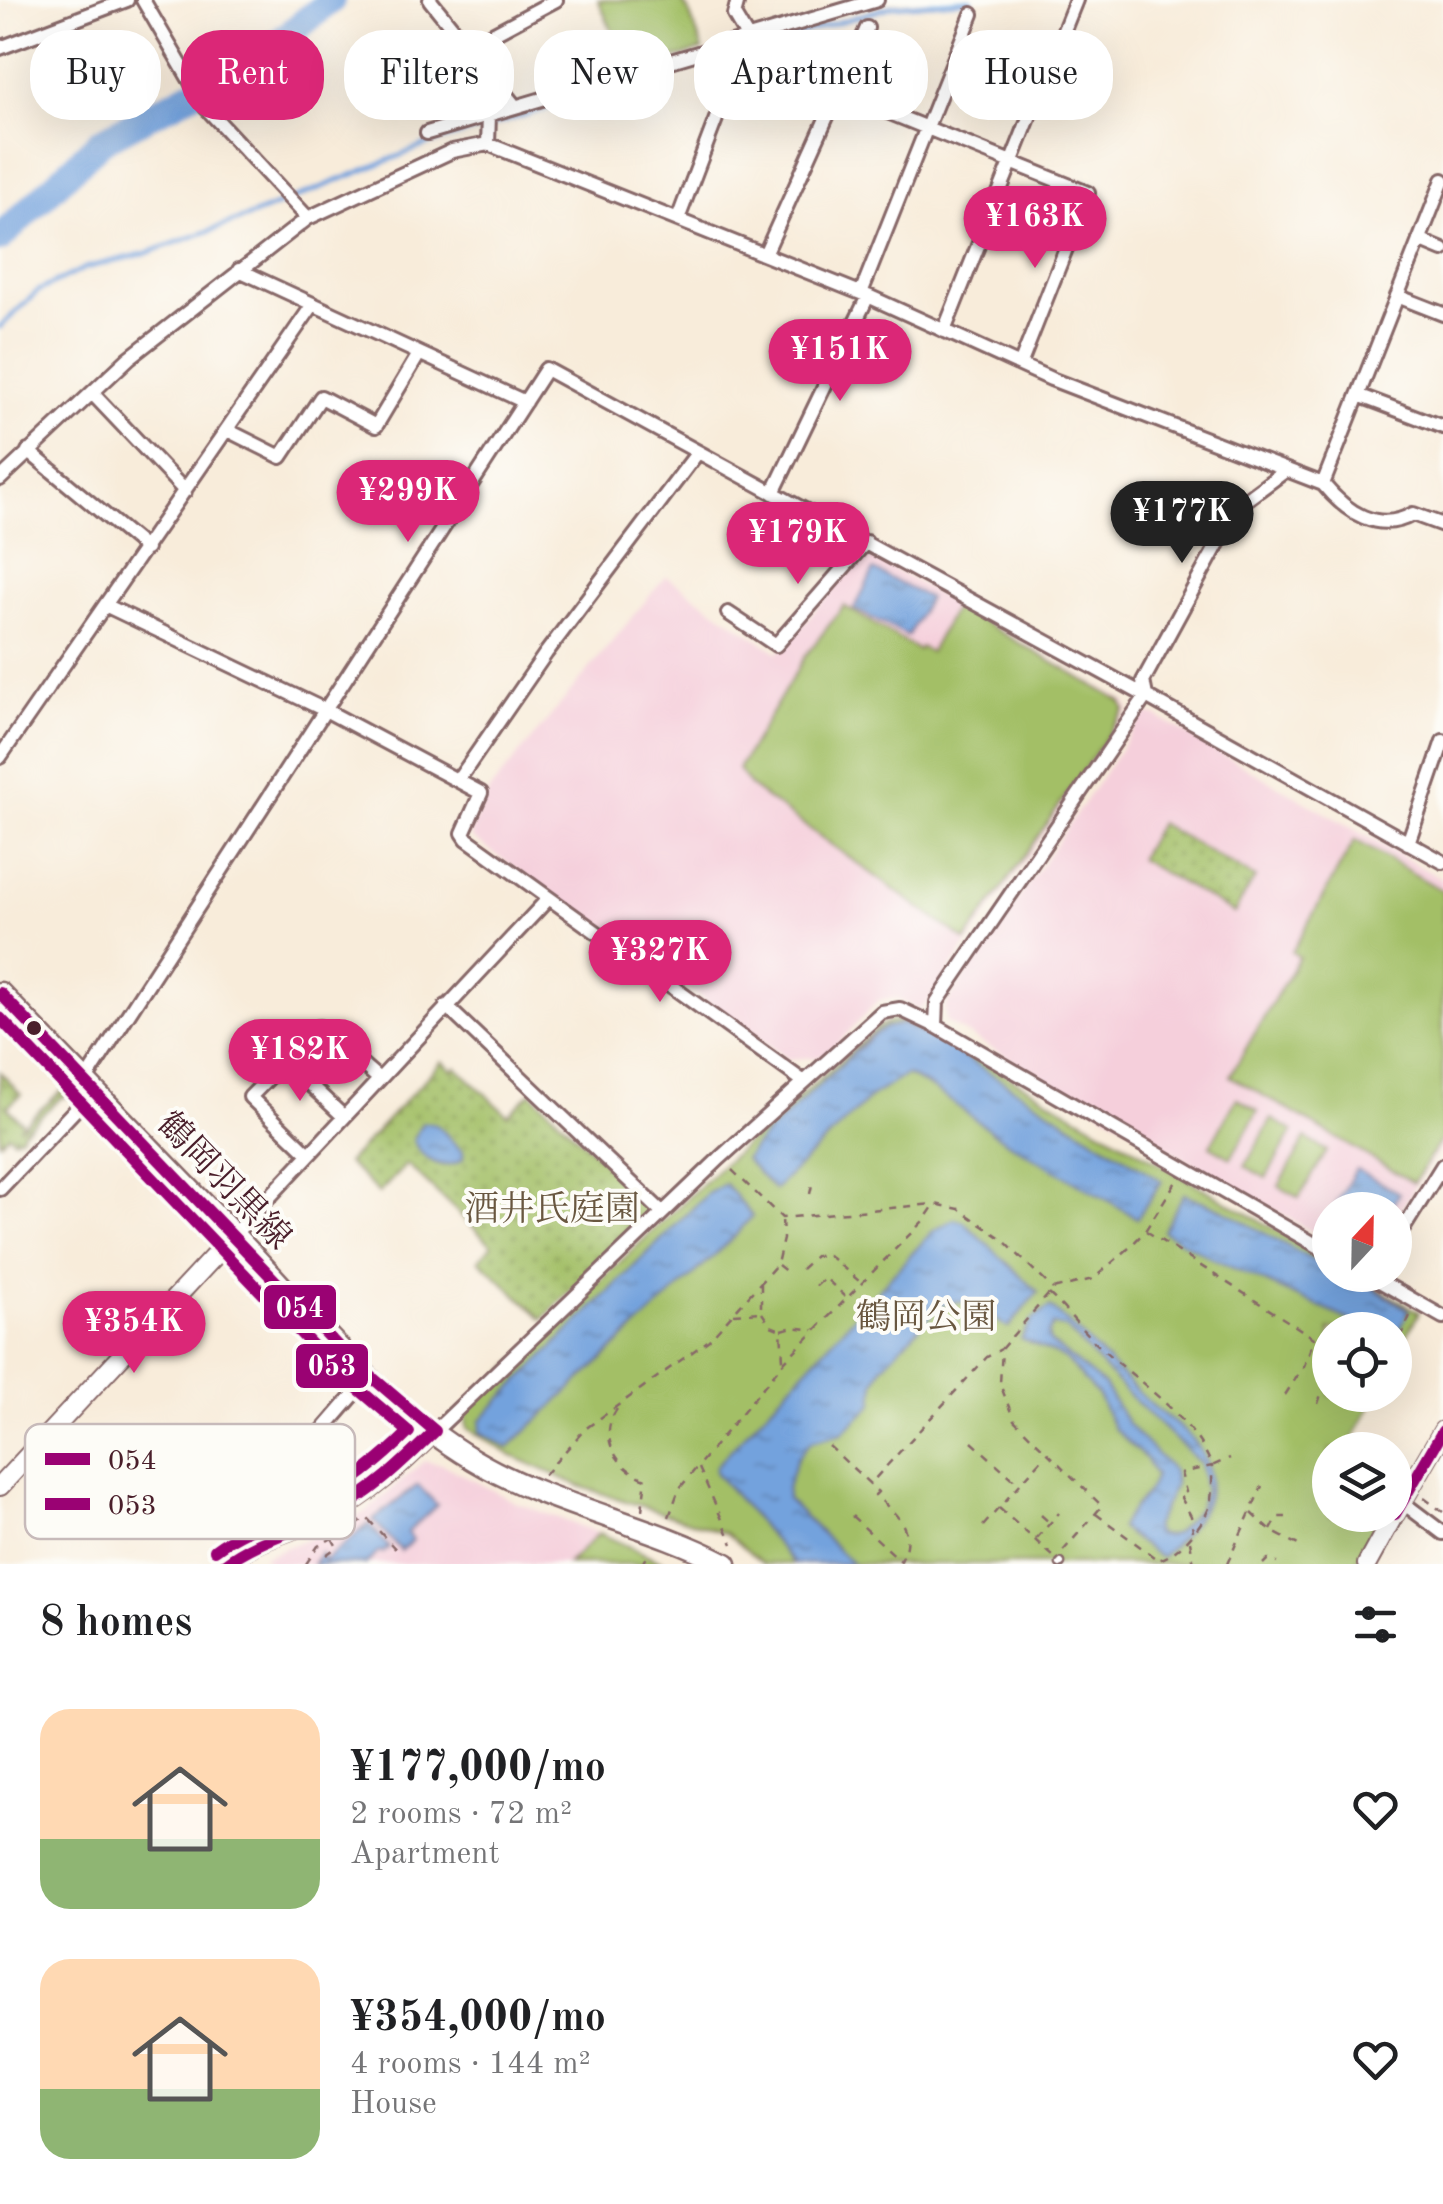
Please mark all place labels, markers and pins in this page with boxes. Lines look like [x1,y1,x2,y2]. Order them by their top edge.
pin: ¥163K [965,186,1105,271]
pin: ¥151K [770,319,910,404]
pin: ¥299K [338,460,478,545]
pin: ¥177K [1112,481,1252,566]
pin: ¥179K [728,502,868,587]
pin: ¥327K [590,920,730,1005]
unlabelled marker [24,1018,44,1038]
pin: ¥182K [230,1019,370,1104]
pin: ¥354K [64,1291,204,1376]

